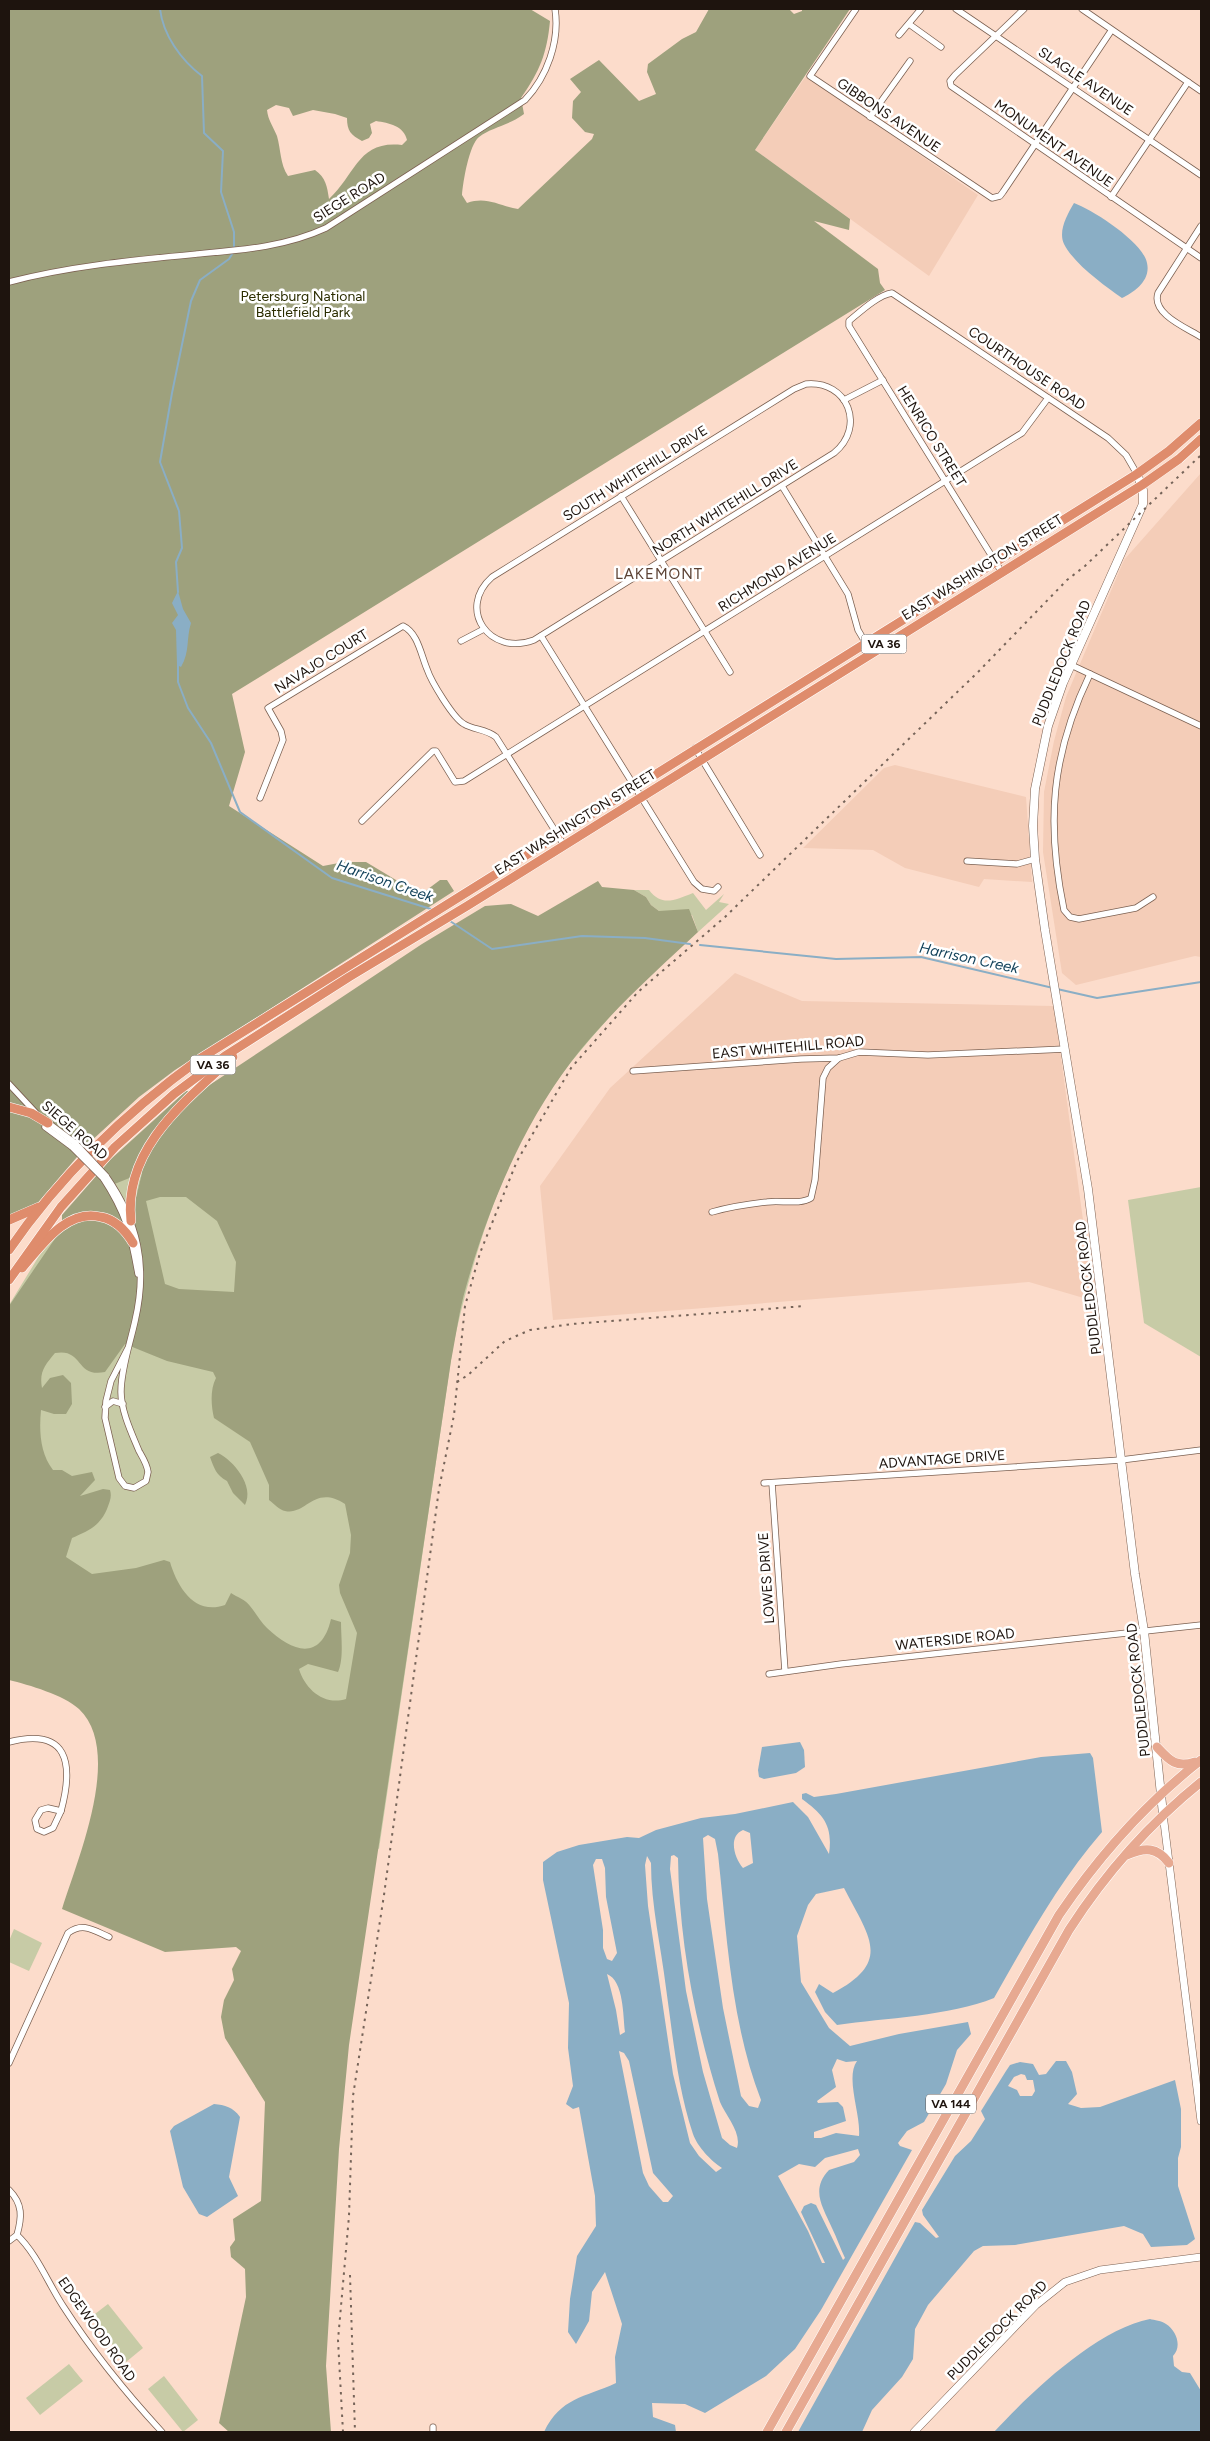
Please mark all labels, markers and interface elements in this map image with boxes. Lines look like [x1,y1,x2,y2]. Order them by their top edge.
street label: SLAGLE AVENUE [1035,43,1136,119]
street label: GIBBONS AVENUE [834,75,944,156]
street label: MONUMENT AVENUE [991,96,1117,191]
street label: SIEGE ROAD [310,169,388,226]
park label: Petersburg National Battlefield Park [241,288,365,321]
street label: COURTHOUSE ROAD [965,323,1089,414]
street label: HENRICO STREET [894,383,970,490]
street label: SOUTH WHITEHILL DRIVE [560,422,711,525]
street label: NORTH WHITEHILL DRIVE [649,456,801,559]
street label: EAST WASHINGTON STREET [899,511,1066,624]
street label: RICHMOND AVENUE [715,529,839,616]
district label: LAKEMONT [615,565,703,583]
street label: PUDDLEDOCK ROAD [1028,598,1094,729]
street label: NAVAJO COURT [271,626,371,697]
road number: VA 36 [862,634,906,654]
street label: EAST WASHINGTON STREET [492,766,659,879]
water label: Harrison Creek [334,856,436,906]
water label: Harrison Creek [918,939,1021,977]
street label: EAST WHITEHILL ROAD [711,1032,865,1063]
road number: VA 36 [190,1056,236,1074]
street label: SIEGE ROAD [38,1097,111,1164]
street label: PUDDLEDOCK ROAD [1072,1220,1105,1356]
street label: ADVANTAGE DRIVE [878,1447,1006,1472]
street label: LOWES DRIVE [755,1532,778,1624]
street label: PUDDLEDOCK ROAD [1123,1622,1154,1758]
street label: WATERSIDE ROAD [895,1625,1015,1654]
road number: VA 144 [926,2094,976,2114]
street label: EDGEWOOD ROAD [54,2274,139,2385]
street label: PUDDLEDOCK ROAD [944,2277,1051,2384]

